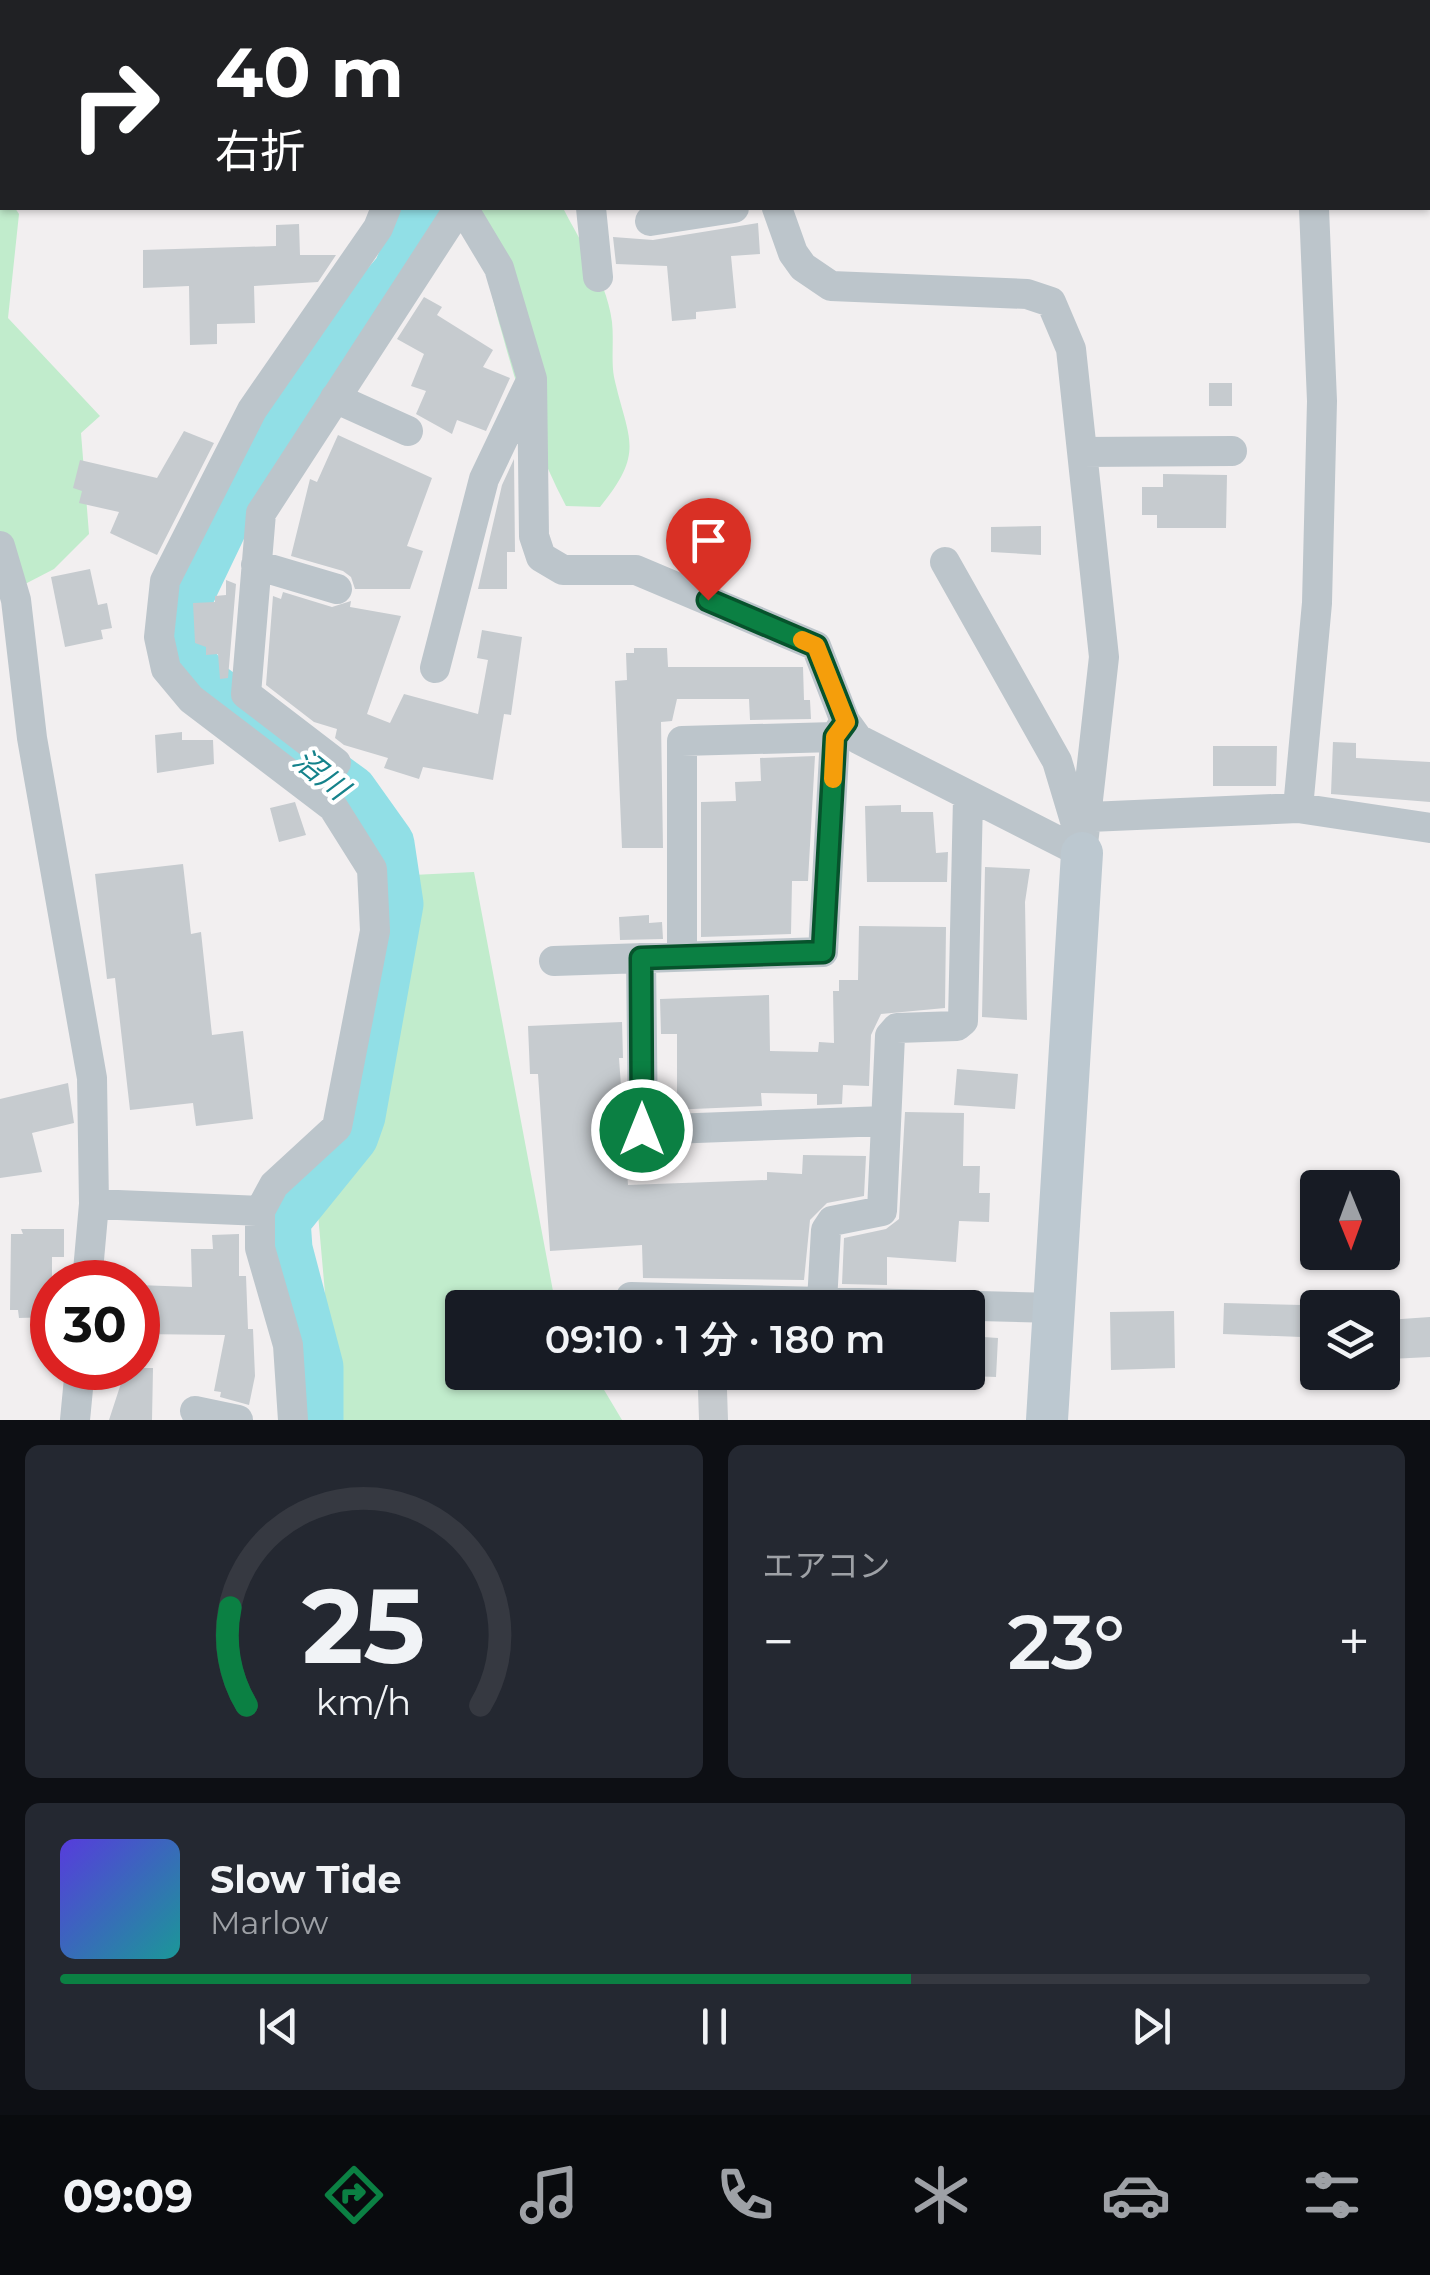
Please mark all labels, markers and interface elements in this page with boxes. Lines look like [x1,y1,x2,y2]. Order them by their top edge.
text: 40 m [215,29,404,115]
icon: right [50,40,180,170]
text: 右折 [215,123,305,178]
pin [666,498,751,601]
icon: arrive [681,513,736,568]
water label: 沼川 [286,741,358,809]
position arrow [590,1078,694,1182]
north arrow [1300,1170,1400,1270]
map controls [1300,1170,1400,1390]
speed limit sign: 30 [30,1260,160,1390]
button: layers [1300,1290,1400,1390]
text: 09:10 · 1 分 · 180 m [545,1316,885,1363]
text: エアコン [763,1546,891,1585]
text: 25 [302,1562,425,1689]
text: 23° [1007,1596,1125,1688]
text: − [763,1608,794,1675]
text: + [1338,1608,1370,1675]
text: km/h [316,1680,411,1724]
text: Slow Tide [210,1856,402,1903]
text: Marlow [210,1903,328,1942]
icon: previous [251,1999,306,2054]
icon: pause [687,1999,742,2054]
icon: next [1124,1999,1179,2054]
icon: directions [319,2160,389,2230]
icon: music [514,2160,584,2230]
icon: phone [710,2160,780,2230]
icon: climate [906,2160,976,2230]
icon: car [1101,2160,1171,2230]
icon: filters [1297,2160,1367,2230]
text: 09:09 [63,2168,193,2223]

